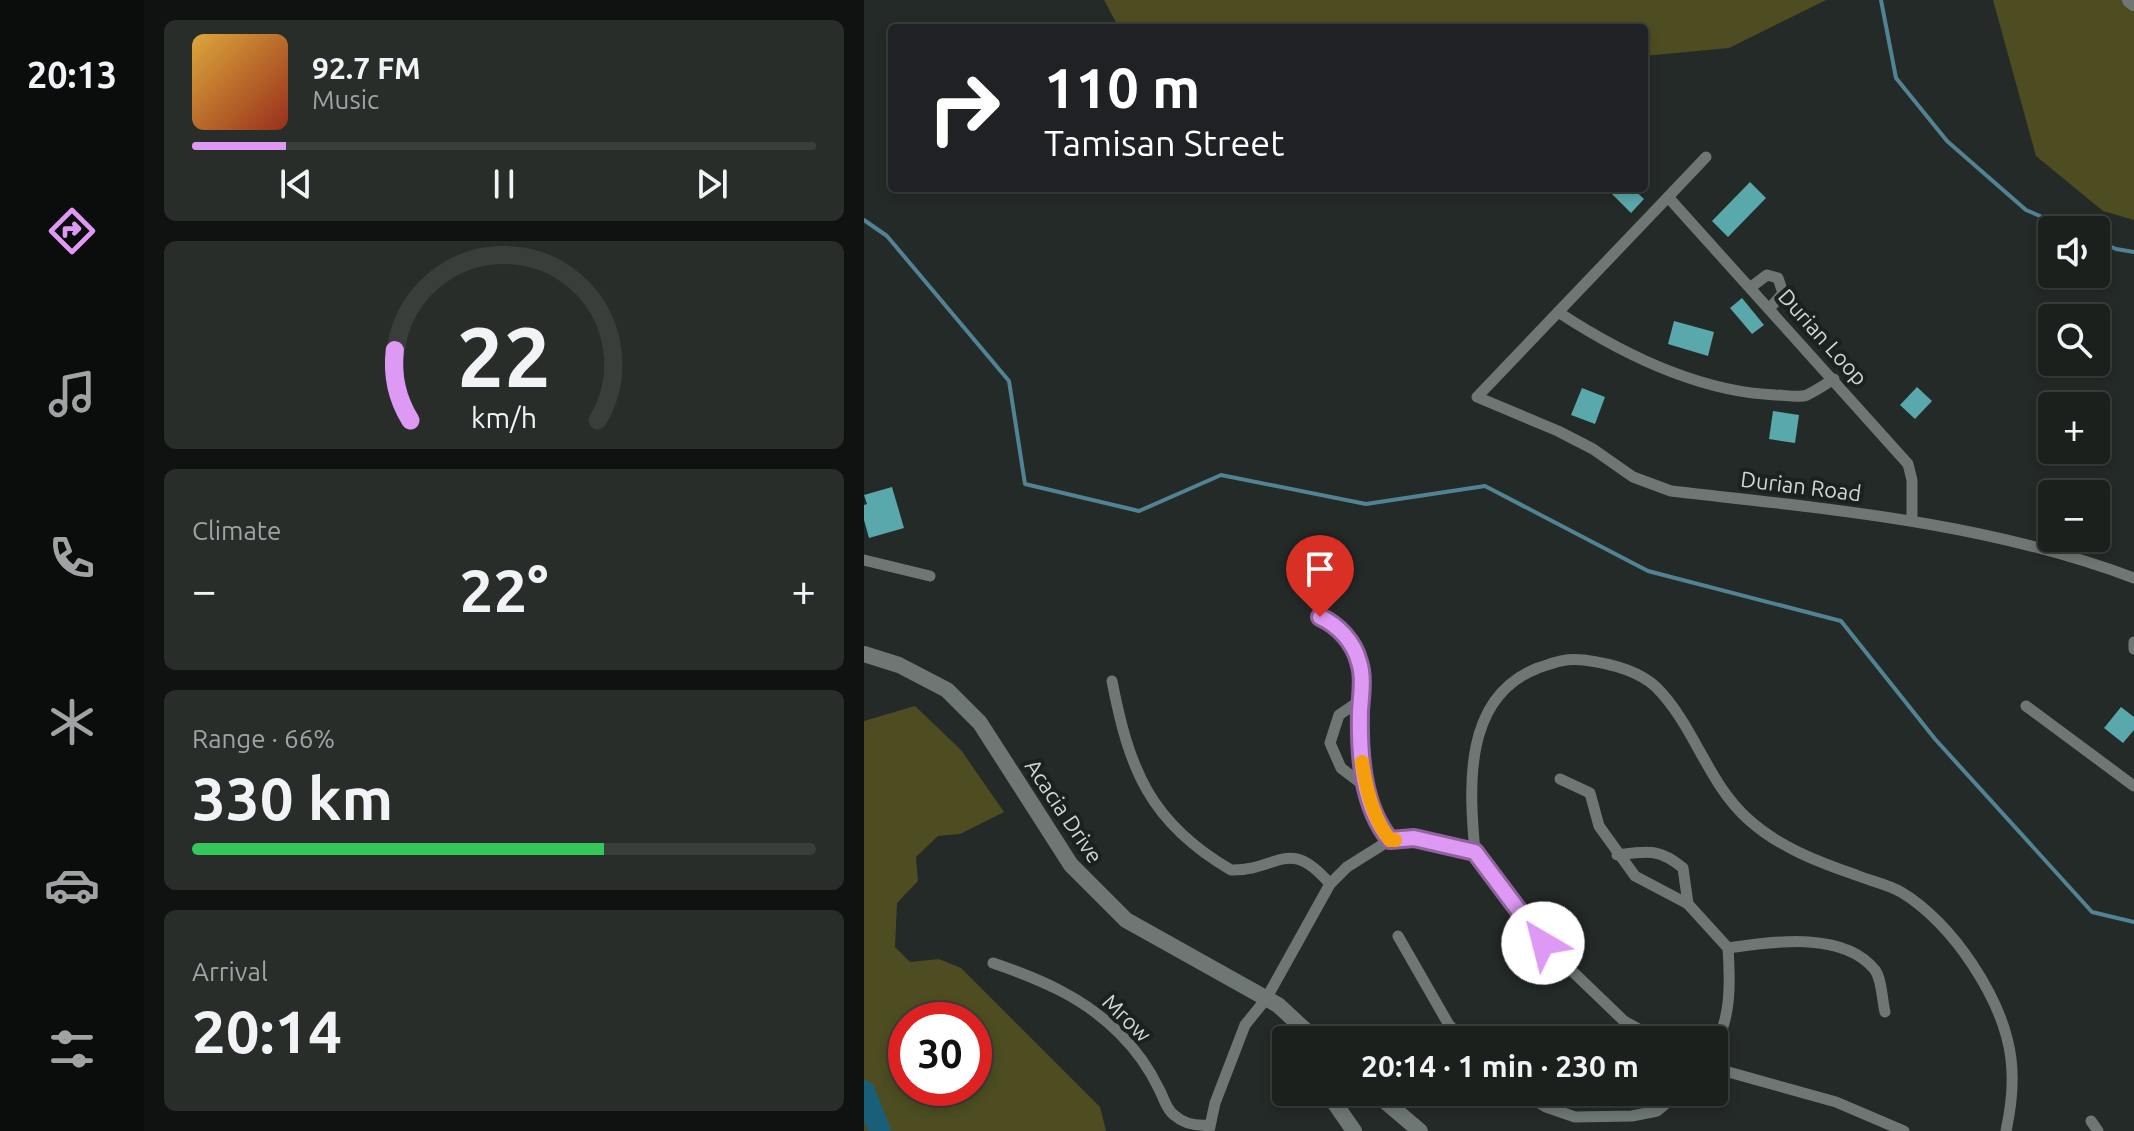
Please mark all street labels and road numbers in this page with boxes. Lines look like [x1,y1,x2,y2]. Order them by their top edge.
street label: Durian Loop [1774,284,1873,390]
street label: Durian Road [1739,466,1863,505]
street label: Acacia Drive [1021,754,1108,867]
street label: Mrow [1098,989,1157,1047]

